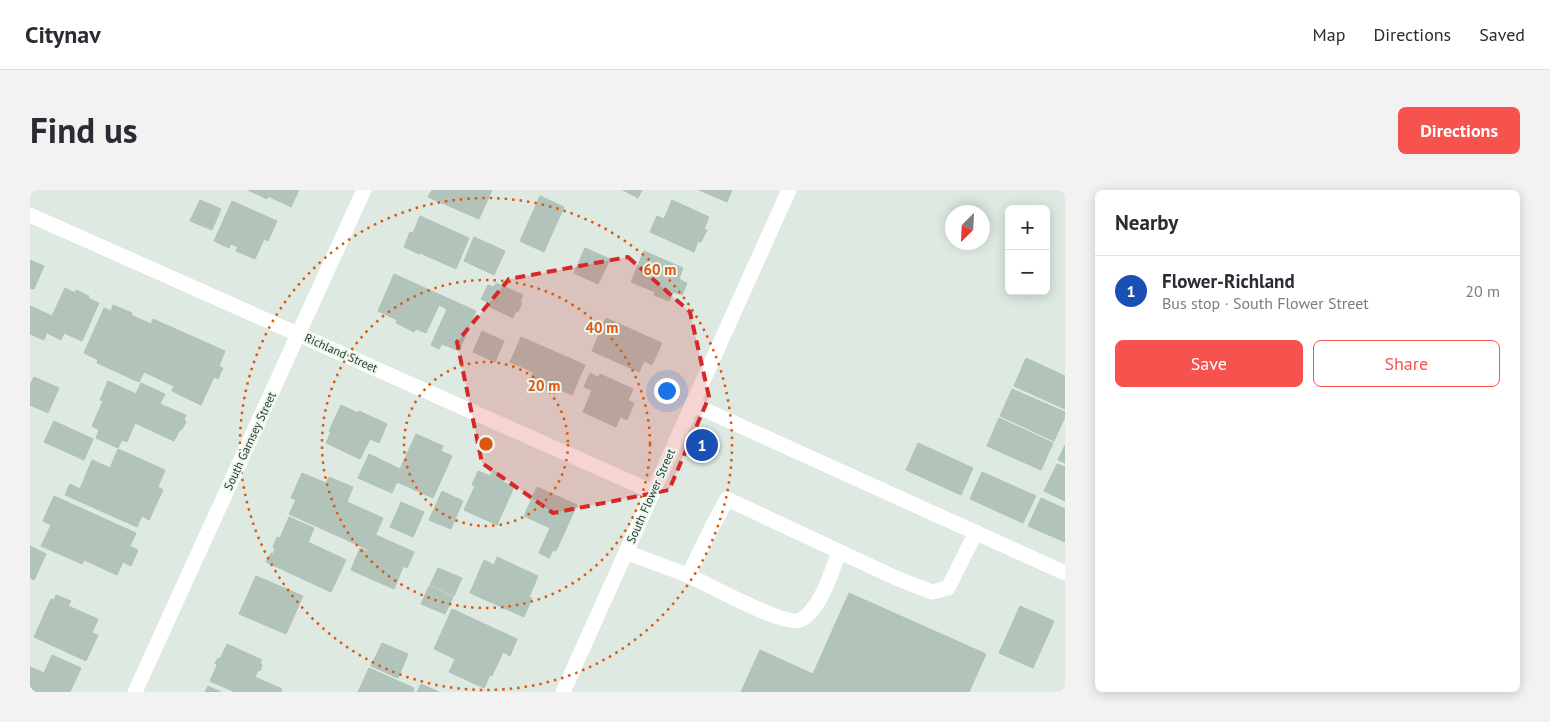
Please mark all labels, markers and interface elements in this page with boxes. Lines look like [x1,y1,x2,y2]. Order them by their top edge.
text: Citynav [25,19,101,50]
text: Map [1313,23,1345,46]
text: Directions [1373,23,1451,46]
text: Saved [1479,23,1525,46]
text: Find us [30,107,138,153]
button: Directions [1398,107,1520,154]
north arrow [945,205,990,250]
map controls [1005,205,1050,295]
button: + [1005,205,1050,250]
text: Nearby [1115,209,1178,236]
button: − [1005,250,1050,295]
text: 60 m [644,260,676,279]
text: Flower-Richland [1162,269,1295,293]
text: 1 [1126,281,1136,301]
text: 20 m [1465,281,1500,301]
text: Bus stop · South Flower Street [1162,293,1369,313]
text: 40 m [586,318,618,337]
street label: Richland Street [302,330,380,375]
button: Save [1115,340,1303,387]
button: Share [1313,340,1500,387]
text: 20 m [528,376,560,395]
your location [654,378,680,404]
street label: South Garnsey Street [220,389,279,492]
pin: 1 [686,426,718,464]
centre of rings [477,435,495,453]
street label: South Flower Street [623,446,678,545]

